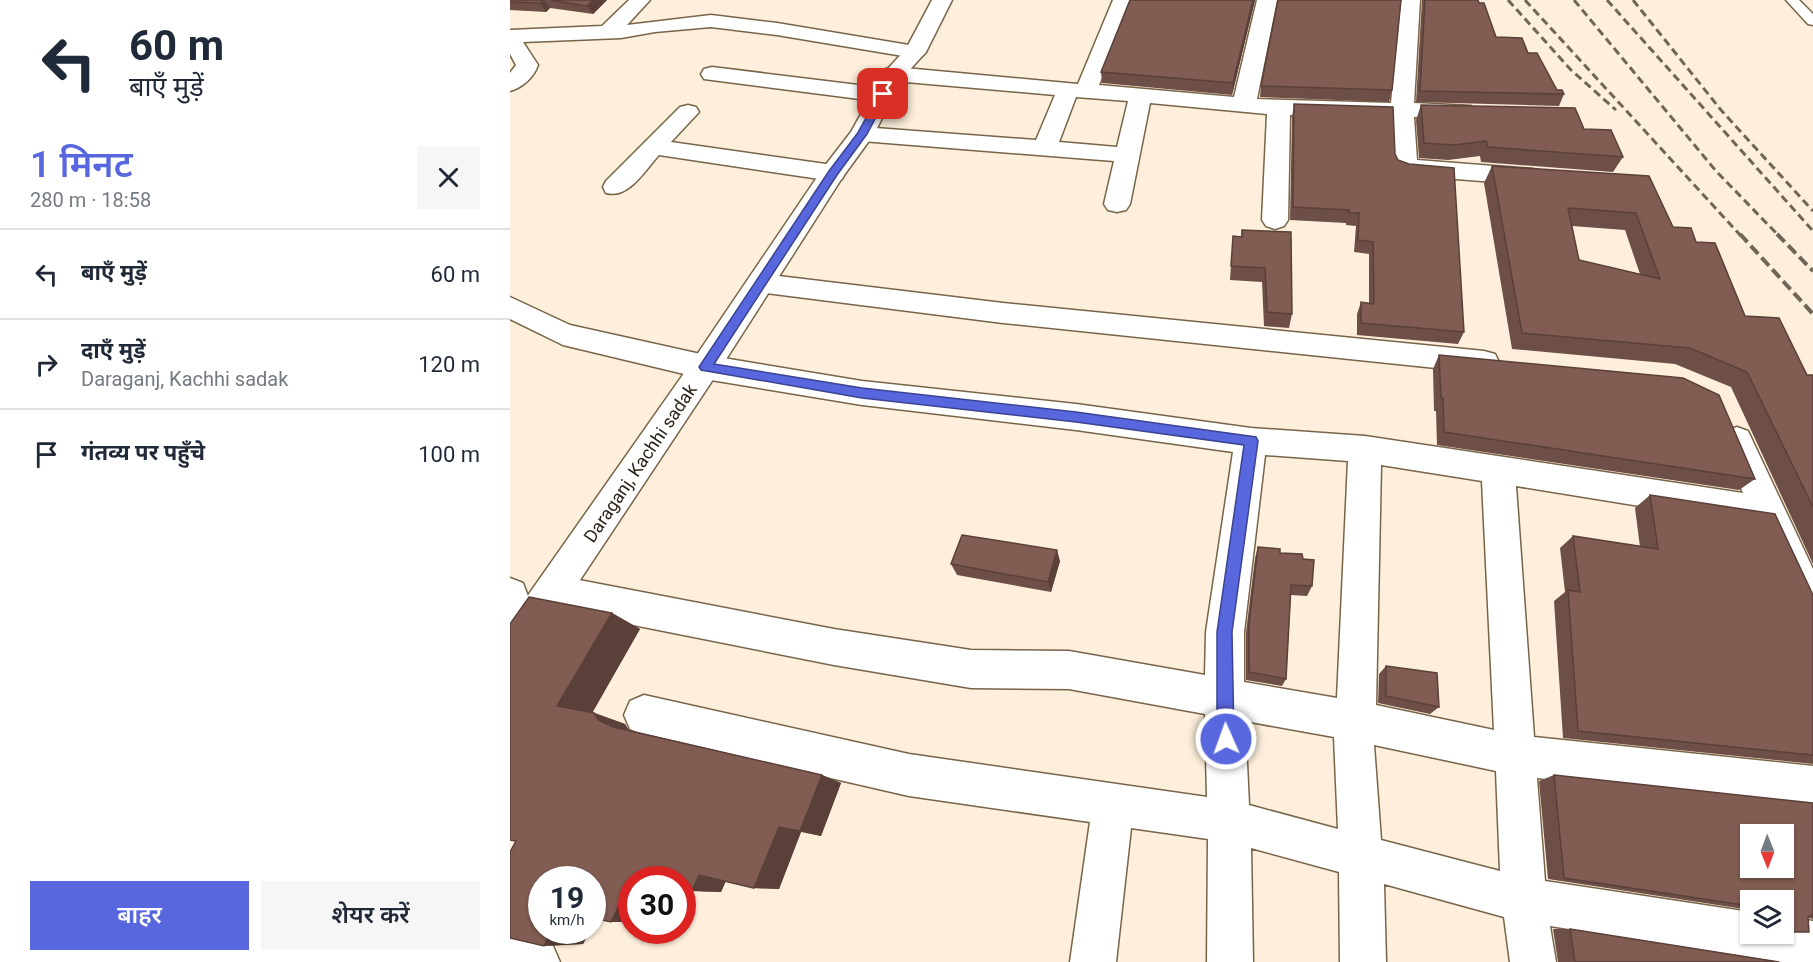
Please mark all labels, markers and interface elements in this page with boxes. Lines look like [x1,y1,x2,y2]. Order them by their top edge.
text: 60 m [129,21,224,70]
icon: left [30,24,108,102]
pin [857,68,908,119]
text: बाएँ मुड़ें [129,71,204,103]
icon: arrive [866,77,899,110]
text: 1 मिनट [30,144,133,186]
button: close [417,146,480,209]
text: 280 m · 18:58 [30,188,151,212]
icon: left [30,258,63,291]
text: बाएँ मुड़ें [81,260,147,285]
text: 60 m [431,262,480,287]
text: दाएँ मुड़ें [81,338,146,363]
icon: right [30,348,63,381]
text: 120 m [418,352,480,377]
text: Daraganj, Kachhi sadak [81,367,288,391]
street label: Daraganj, Kachhi sadak [579,379,701,546]
icon: arrive [30,438,63,471]
text: गंतव्य पर पहुँचे [81,440,205,465]
text: 100 m [418,442,480,467]
position arrow [1194,707,1258,771]
north arrow [1740,824,1794,878]
map controls [1740,824,1794,944]
speed limit sign: 30 [618,866,696,944]
text: 19 [550,880,584,915]
button: बाहर [30,881,249,950]
button: शेयर करें [261,881,480,950]
button: layers [1740,890,1794,944]
text: km/h [549,911,585,929]

